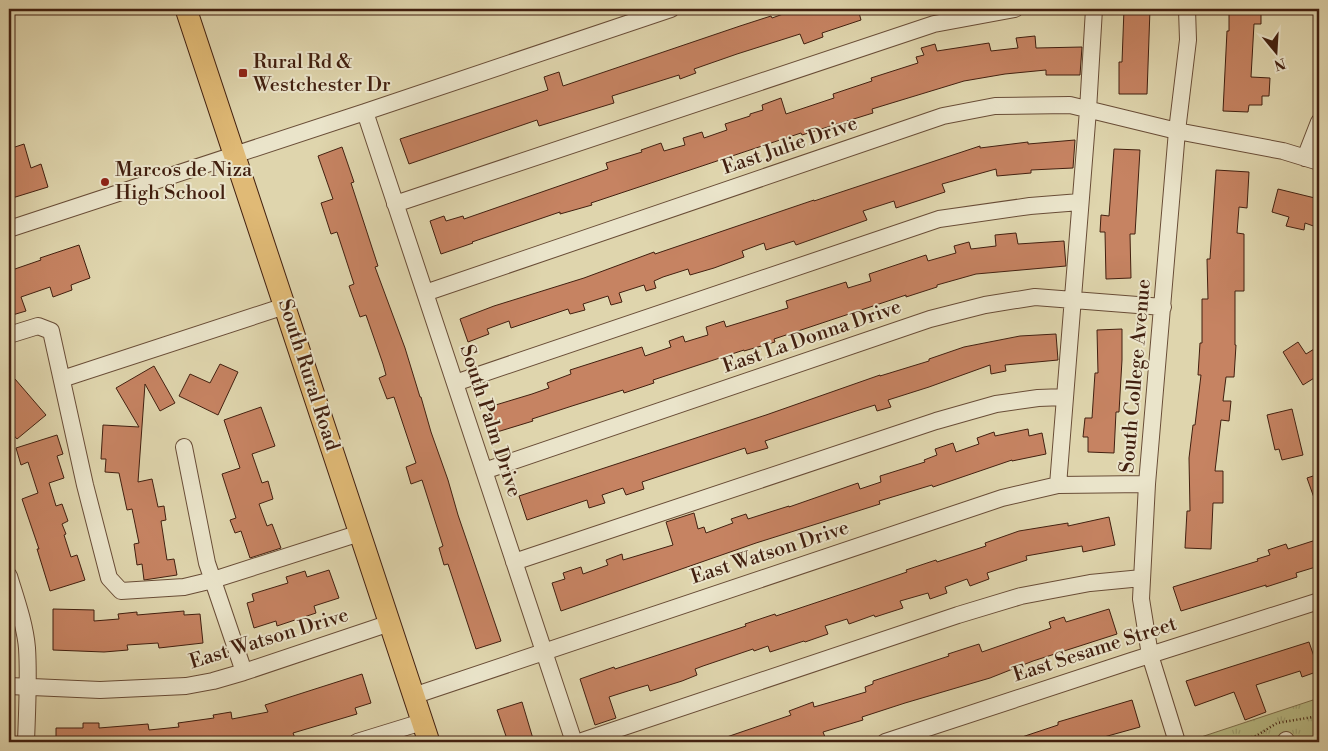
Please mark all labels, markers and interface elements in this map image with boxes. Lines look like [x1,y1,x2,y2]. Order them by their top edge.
north arrow [1250,28,1300,78]
place label: Rural Rd & Westchester Dr [252,50,391,98]
text: N [1272,53,1288,74]
marker: Rural Rd & Westchester Dr [237,67,249,79]
street label: East Julie Drive [719,111,861,181]
place label: Marcos de Niza High School [115,158,253,206]
marker: Marcos de Niza High School [99,176,111,188]
street label: South College Avenue [1115,278,1157,474]
street label: East La Donna Drive [719,295,905,379]
street label: South Rural Road [272,296,344,455]
street label: South Palm Drive [454,342,526,500]
street label: East Watson Drive [688,516,852,590]
street label: East Watson Drive [186,603,352,675]
street label: East Sesame Street [1010,612,1180,688]

